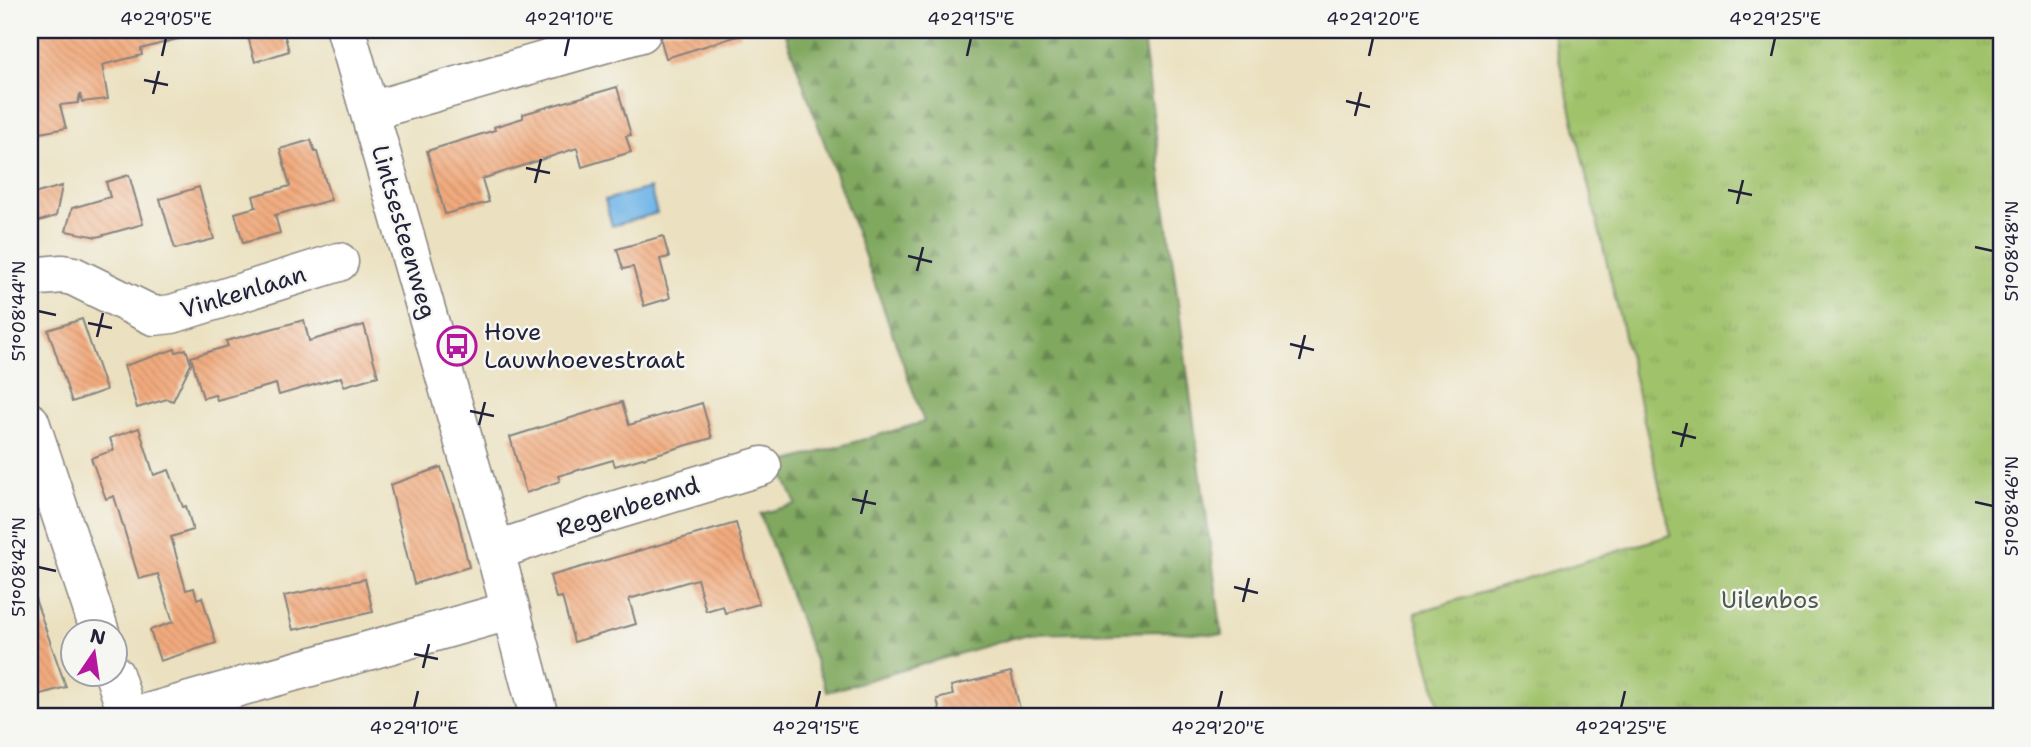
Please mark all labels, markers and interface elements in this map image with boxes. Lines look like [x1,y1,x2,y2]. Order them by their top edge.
text: 4°29'05"E [120,7,212,31]
text: 4°29'10"E [525,7,613,31]
text: 4°29'15"E [927,7,1015,31]
text: 4°29'20"E [1326,7,1420,31]
text: 4°29'25"E [1729,7,1821,31]
street label: Lintsesteenweg [364,141,444,323]
text: 51°08'48"N [2000,200,2024,302]
street label: Vinkenlaan [176,258,310,326]
text: 51°08'44"N [7,261,31,361]
place label: Hove Lauwhoevestraat [484,316,685,376]
bus stop icon: Hove Lauwhoevestraat [436,325,478,367]
text: 51°08'46"N [2000,456,2024,556]
street label: Regenbeemd [552,469,704,545]
text: 51°08'42"N [7,517,31,617]
park label: Uilenbos [1721,584,1819,616]
north arrow [60,618,130,688]
text: N [88,623,108,651]
text: 4°29'10"E [370,716,458,740]
text: 4°29'15"E [772,716,860,740]
text: 4°29'20"E [1171,716,1265,740]
text: 4°29'25"E [1575,716,1667,740]

